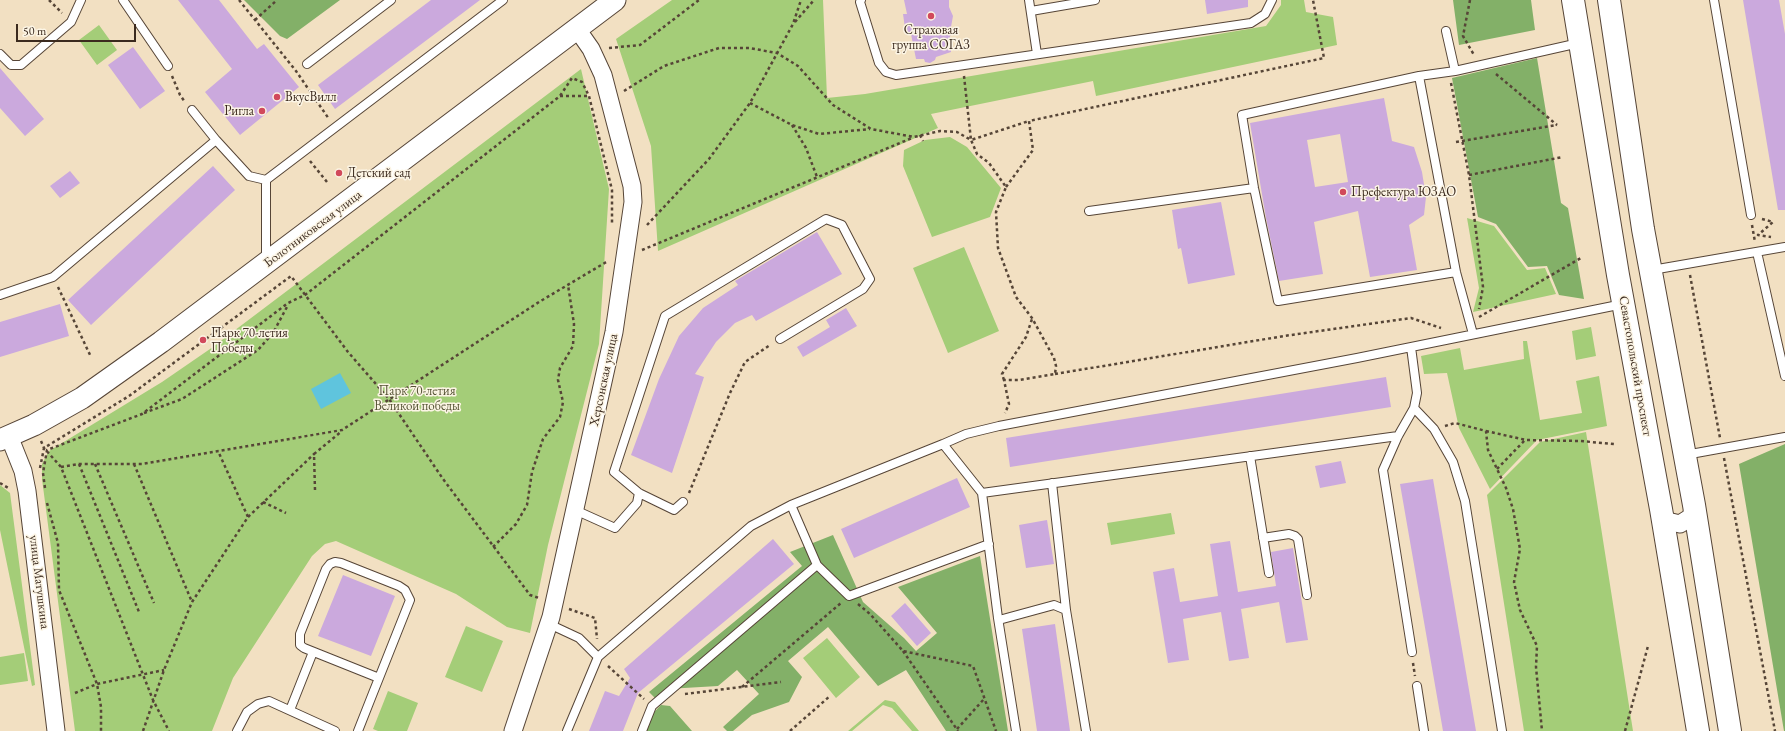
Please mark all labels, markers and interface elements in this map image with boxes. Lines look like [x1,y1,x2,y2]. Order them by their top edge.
marker: Страховая группа СОГАЗ [926,11,936,21]
scale bar [18,16,138,42]
place label: Страховая группа СОГАЗ [892,22,970,53]
text: 50 m [23,23,46,39]
place label: ВкусВилл [285,89,337,105]
marker: ВкусВилл [272,92,282,102]
place label: Ригла [224,103,254,119]
marker: Ригла [257,106,267,116]
place label: Детский сад [347,165,410,181]
marker: Детский сад [334,168,344,178]
place label: Префектура ЮЗАО [1351,184,1456,200]
street label: Болотниковская улица [261,187,365,271]
marker: Префектура ЮЗАО [1338,187,1348,197]
street label: Севастопольский проспект [1615,295,1655,437]
place label: Парк 70-летия Победы [211,325,288,356]
street label: Херсонская улица [587,332,621,428]
marker: Парк 70-летия Победы [198,335,208,345]
park label: Парк 70-летия Великой победы [374,383,460,414]
street label: улица Матушкина [25,534,53,630]

